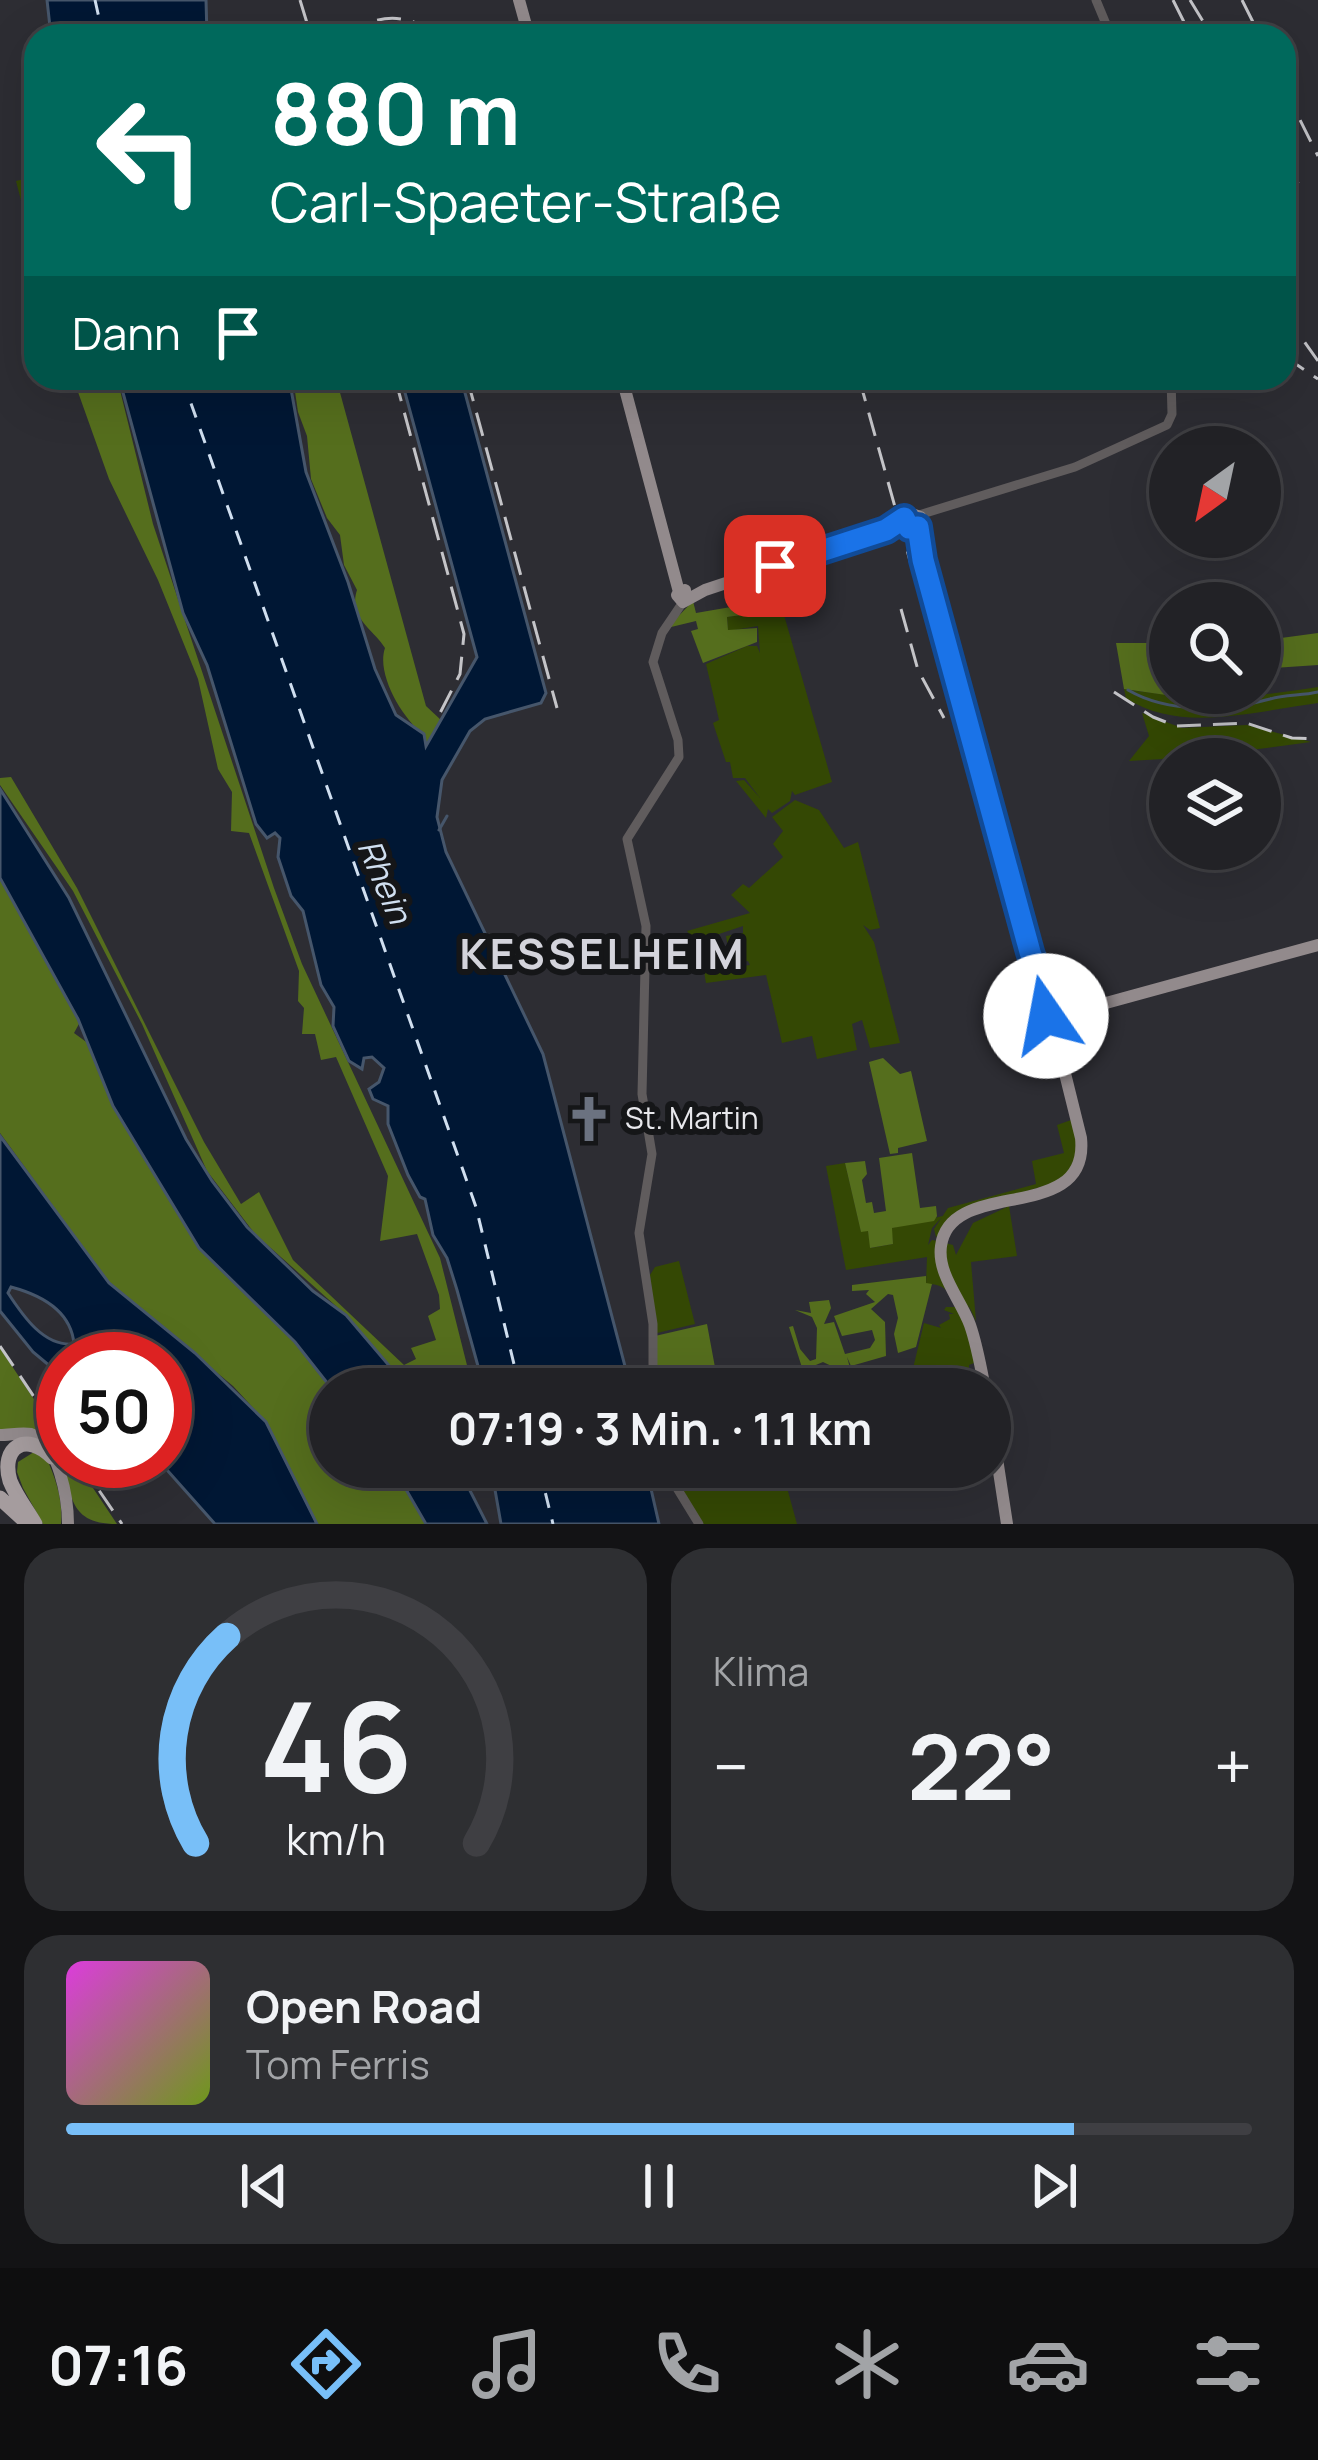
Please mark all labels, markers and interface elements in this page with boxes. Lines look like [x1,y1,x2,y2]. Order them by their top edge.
text: 880 m [270,55,521,170]
icon: left [72,72,228,228]
text: Carl-Spaeter-Straße [270,164,782,238]
icon: arrive [205,300,271,366]
text: Dann [72,302,181,364]
north arrow [1149,426,1281,558]
map controls [1149,426,1281,870]
pin [724,515,826,617]
icon: arrive [742,533,808,599]
button: search [1149,582,1281,714]
button: layers [1149,738,1281,870]
water label: Rhein [348,832,424,931]
district label: KESSELHEIM [460,924,746,982]
position arrow [983,953,1109,1079]
church icon: St. Martin [564,1094,614,1144]
place label: St. Martin [625,1097,759,1138]
speed limit sign: 50 [36,1332,192,1488]
text: 07:19 · 3 Min. · 1.1 km [448,1397,872,1459]
text: Klima [713,1644,809,1698]
text: 46 [259,1659,412,1829]
text: 22° [907,1704,1055,1827]
text: − [713,1721,749,1811]
text: + [1214,1721,1252,1811]
text: km/h [286,1808,385,1867]
text: Open Road [246,1975,482,2037]
text: Tom Ferris [246,2037,430,2091]
icon: previous [231,2153,297,2219]
icon: pause [626,2153,692,2219]
icon: next [1021,2153,1087,2219]
icon: directions [284,2322,368,2406]
icon: music [465,2322,549,2406]
icon: phone [645,2322,729,2406]
icon: climate [825,2322,909,2406]
icon: car [1006,2322,1090,2406]
icon: filters [1186,2322,1270,2406]
text: 07:16 [48,2327,188,2401]

